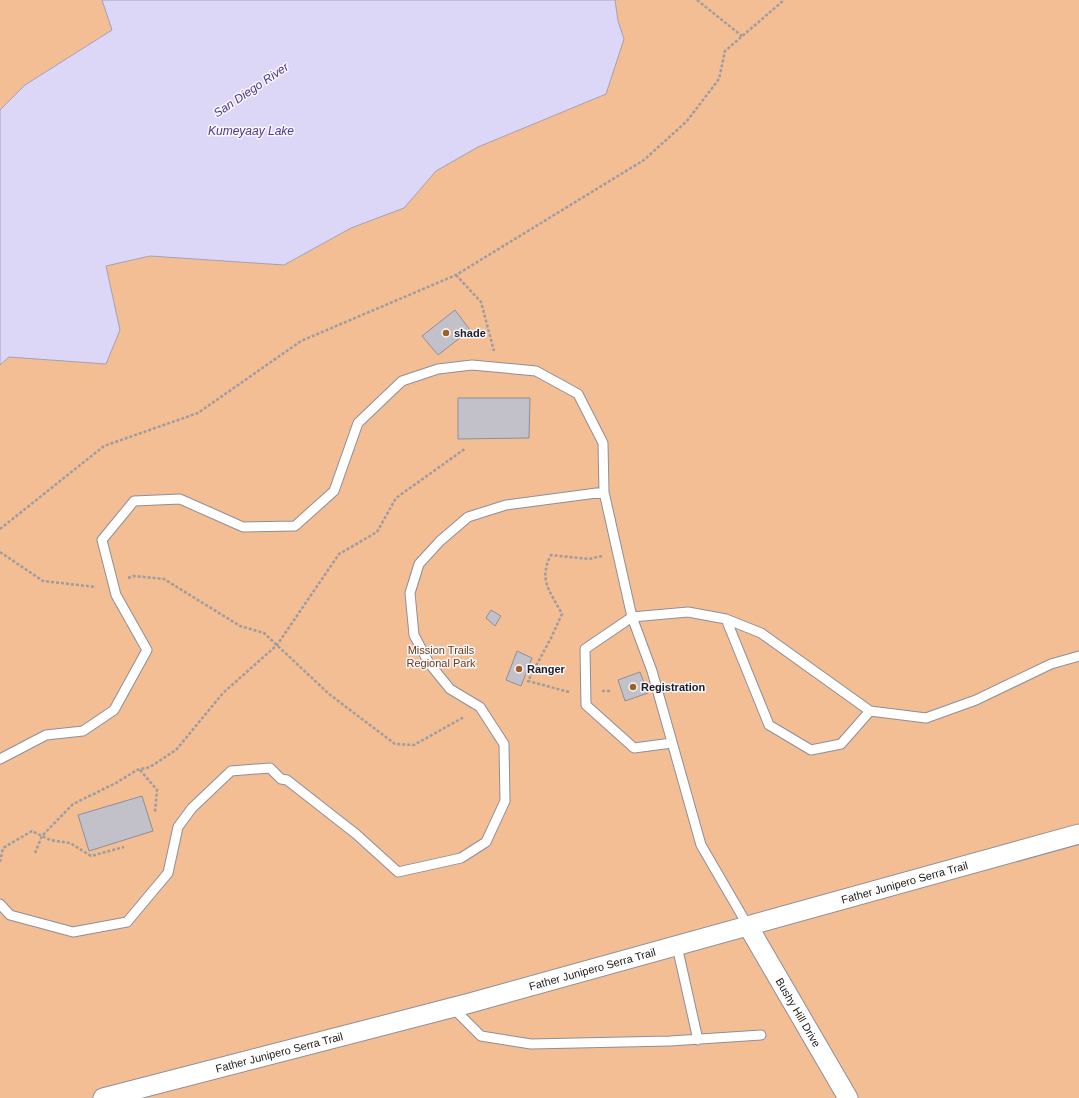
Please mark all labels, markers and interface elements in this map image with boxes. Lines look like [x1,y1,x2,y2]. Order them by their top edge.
water label: San Diego River [211,59,292,120]
water label: Kumeyaay Lake [208,124,294,138]
place label: shade [454,327,486,339]
marker: shade [441,328,451,338]
park label: Mission Trails Regional Park [406,644,476,669]
place label: Ranger [527,663,566,675]
marker: Ranger [514,664,524,674]
place label: Registration [641,681,705,693]
marker: Registration [628,682,638,692]
street label: Father Junipero Serra Trail [840,859,969,906]
street label: Father Junipero Serra Trail [528,946,657,992]
street label: Bushy Hill Drive [774,976,823,1049]
street label: Father Junipero Serra Trail [214,1030,344,1075]

